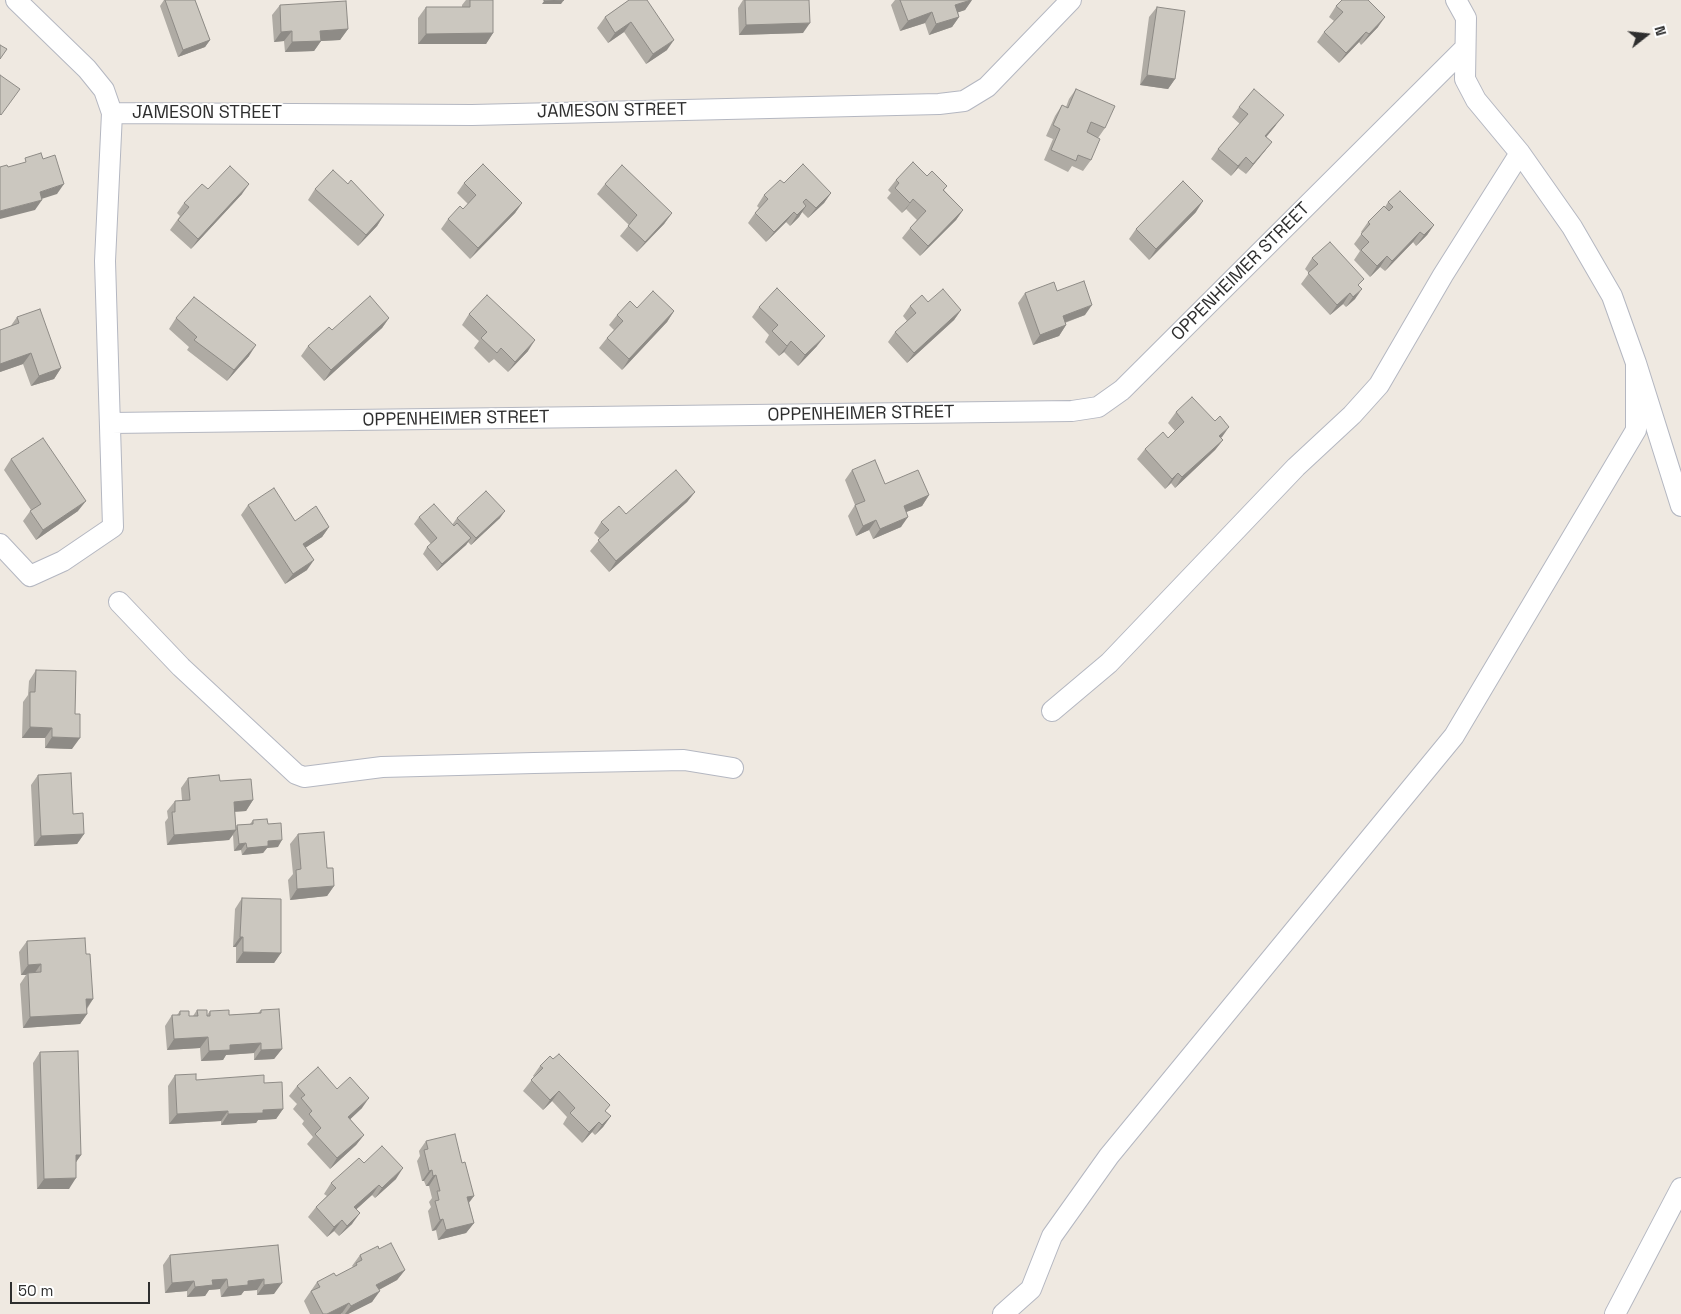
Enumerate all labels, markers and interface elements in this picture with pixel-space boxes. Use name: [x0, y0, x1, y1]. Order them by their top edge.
north arrow: [1621, 10, 1671, 60]
text: N: [1650, 24, 1670, 38]
street label: JAMESON STREET: [537, 99, 687, 123]
street label: JAMESON STREET: [132, 102, 282, 124]
street label: OPPENHEIMER STREET: [1167, 198, 1315, 346]
street label: OPPENHEIMER STREET: [767, 402, 955, 426]
street label: OPPENHEIMER STREET: [362, 407, 550, 431]
scale bar: [12, 1272, 152, 1304]
text: 50 m: [18, 1281, 53, 1300]

